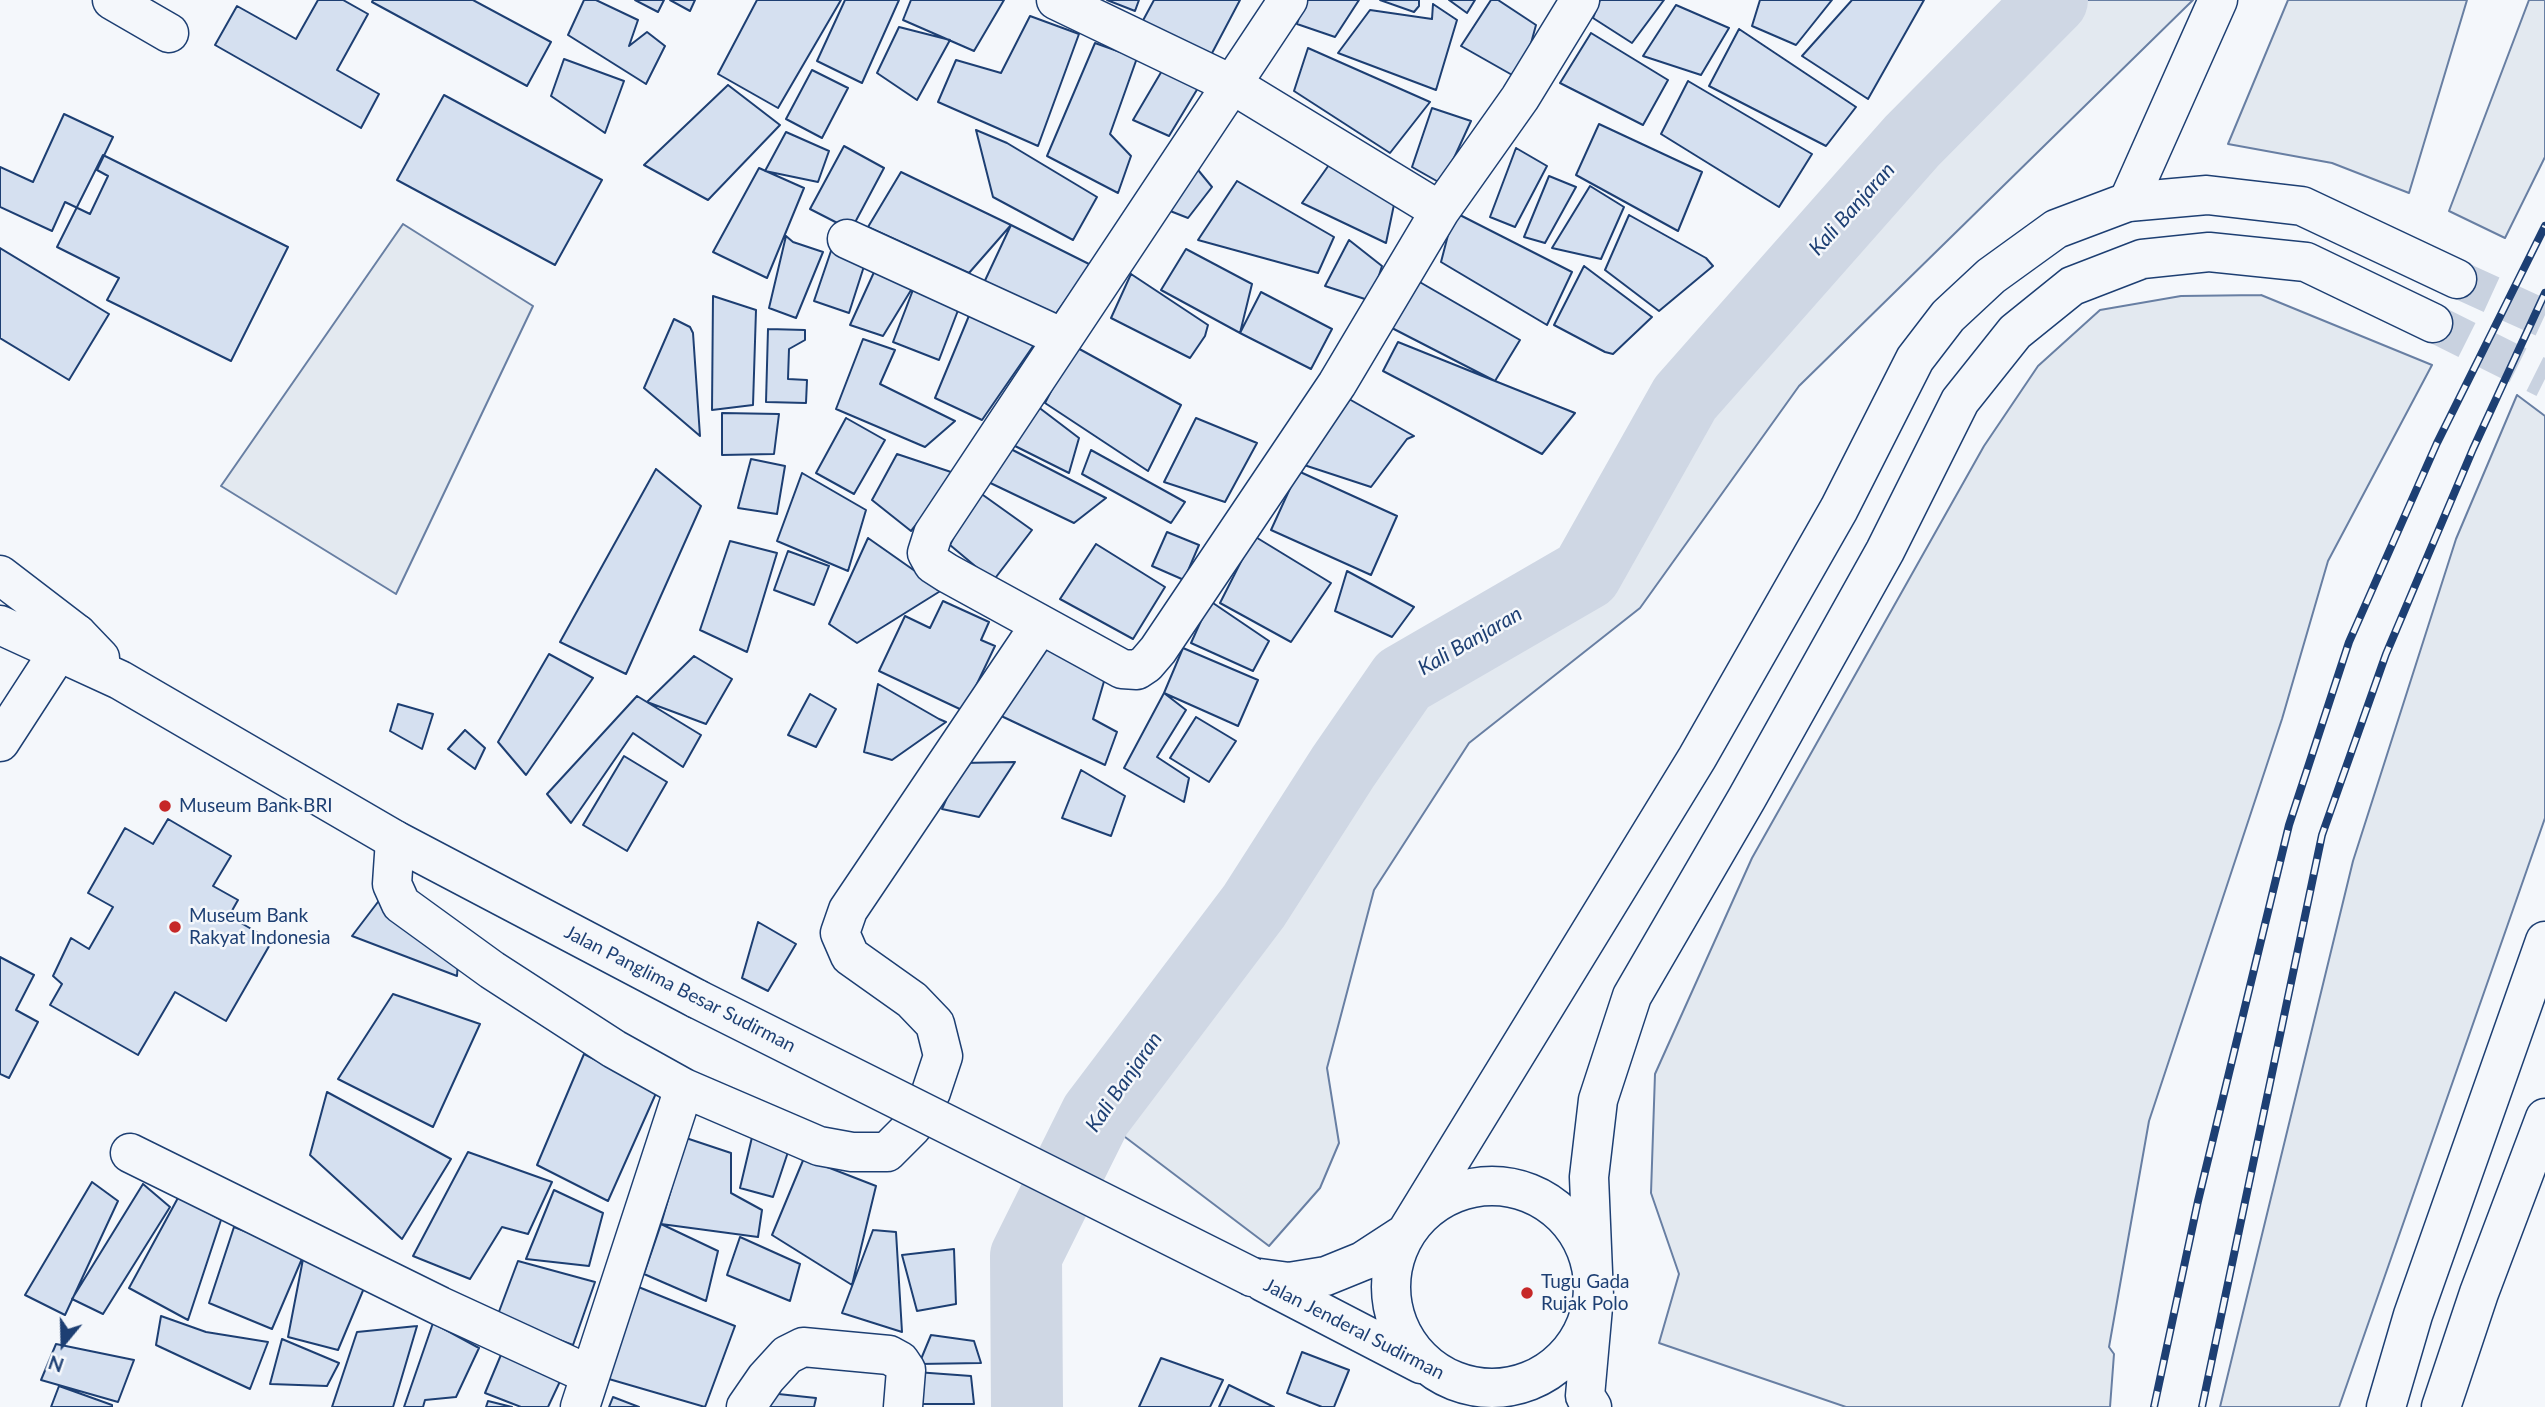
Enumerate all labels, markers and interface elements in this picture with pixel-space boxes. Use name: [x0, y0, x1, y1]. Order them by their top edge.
water label: Kali Banjaran: [1804, 157, 1900, 261]
water label: Kali Banjaran: [1413, 601, 1527, 681]
place label: Museum Bank BRI: [179, 795, 333, 817]
marker: Museum Bank BRI: [157, 798, 173, 814]
place label: Museum Bank Rakyat Indonesia: [189, 905, 331, 949]
marker: Museum Bank Rakyat Indonesia: [167, 919, 183, 935]
street label: Jalan Panglima Besar Sudirman: [561, 921, 799, 1057]
water label: Kali Banjaran: [1080, 1027, 1168, 1137]
place label: Tugu Gada Rujak Polo: [1541, 1271, 1630, 1315]
street label: Jalan Jenderal Sudirman: [1260, 1274, 1448, 1384]
marker: Tugu Gada Rujak Polo: [1519, 1285, 1535, 1301]
north arrow: [28, 1309, 98, 1379]
text: N: [45, 1351, 67, 1378]

